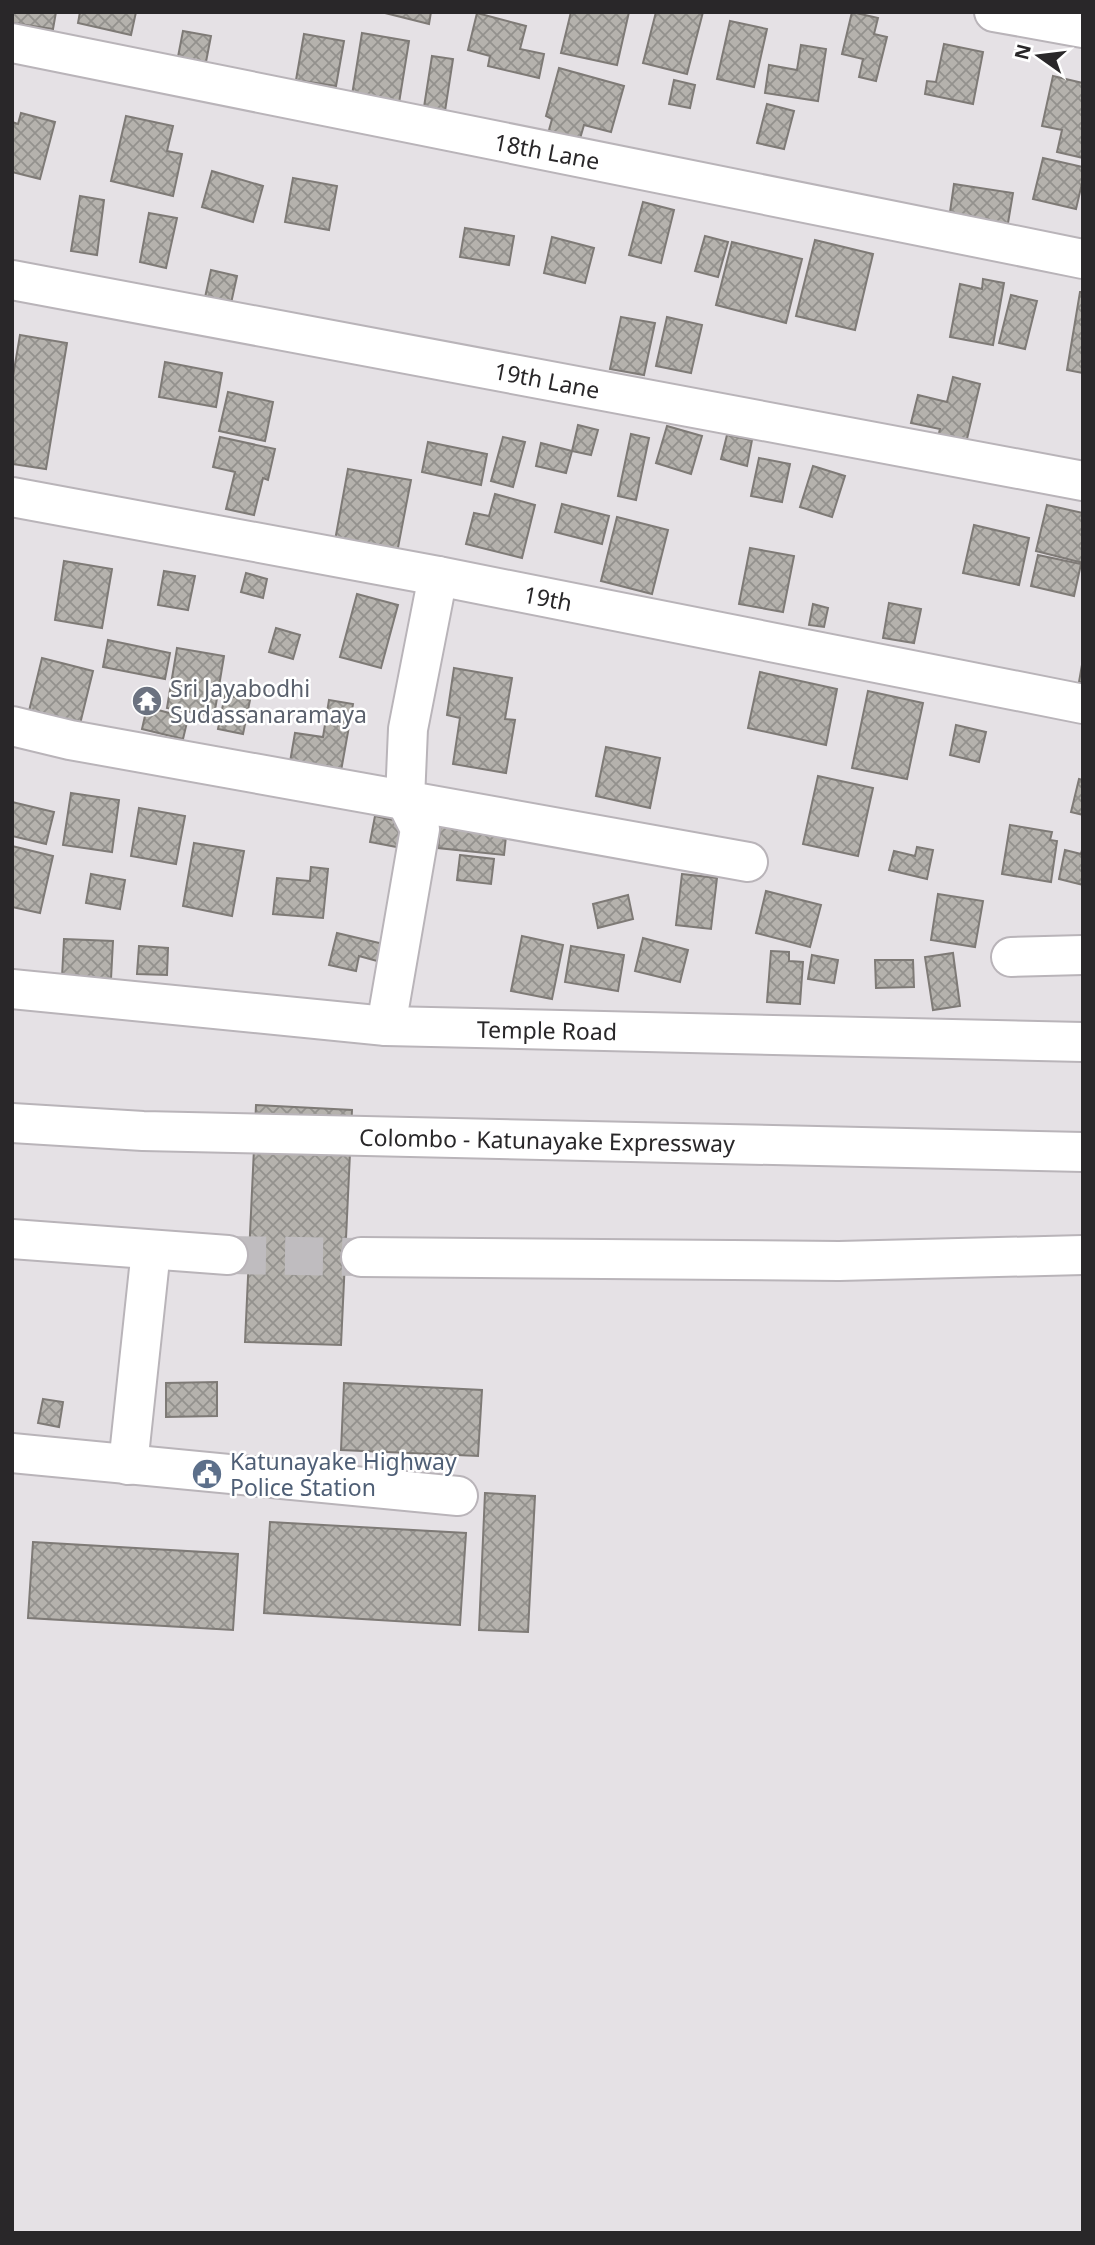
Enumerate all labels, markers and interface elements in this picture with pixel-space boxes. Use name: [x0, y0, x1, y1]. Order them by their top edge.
north arrow: [1004, 21, 1074, 91]
text: N: [1008, 41, 1037, 63]
street label: 18th Lane: [491, 125, 603, 177]
street label: 19th Lane: [491, 354, 603, 406]
street label: 19th: [521, 578, 575, 618]
place label: Sri Jayabodhi Sudassanaramaya: [170, 672, 367, 730]
temple icon: Sri Jayabodhi Sudassanaramaya: [130, 684, 164, 718]
street label: Temple Road: [477, 1013, 617, 1047]
street label: Colombo - Katunayake Expressway: [359, 1121, 735, 1159]
place label: Katunayake Highway Police Station: [230, 1445, 457, 1503]
public building icon: Katunayake Highway Police Station: [190, 1457, 224, 1491]

